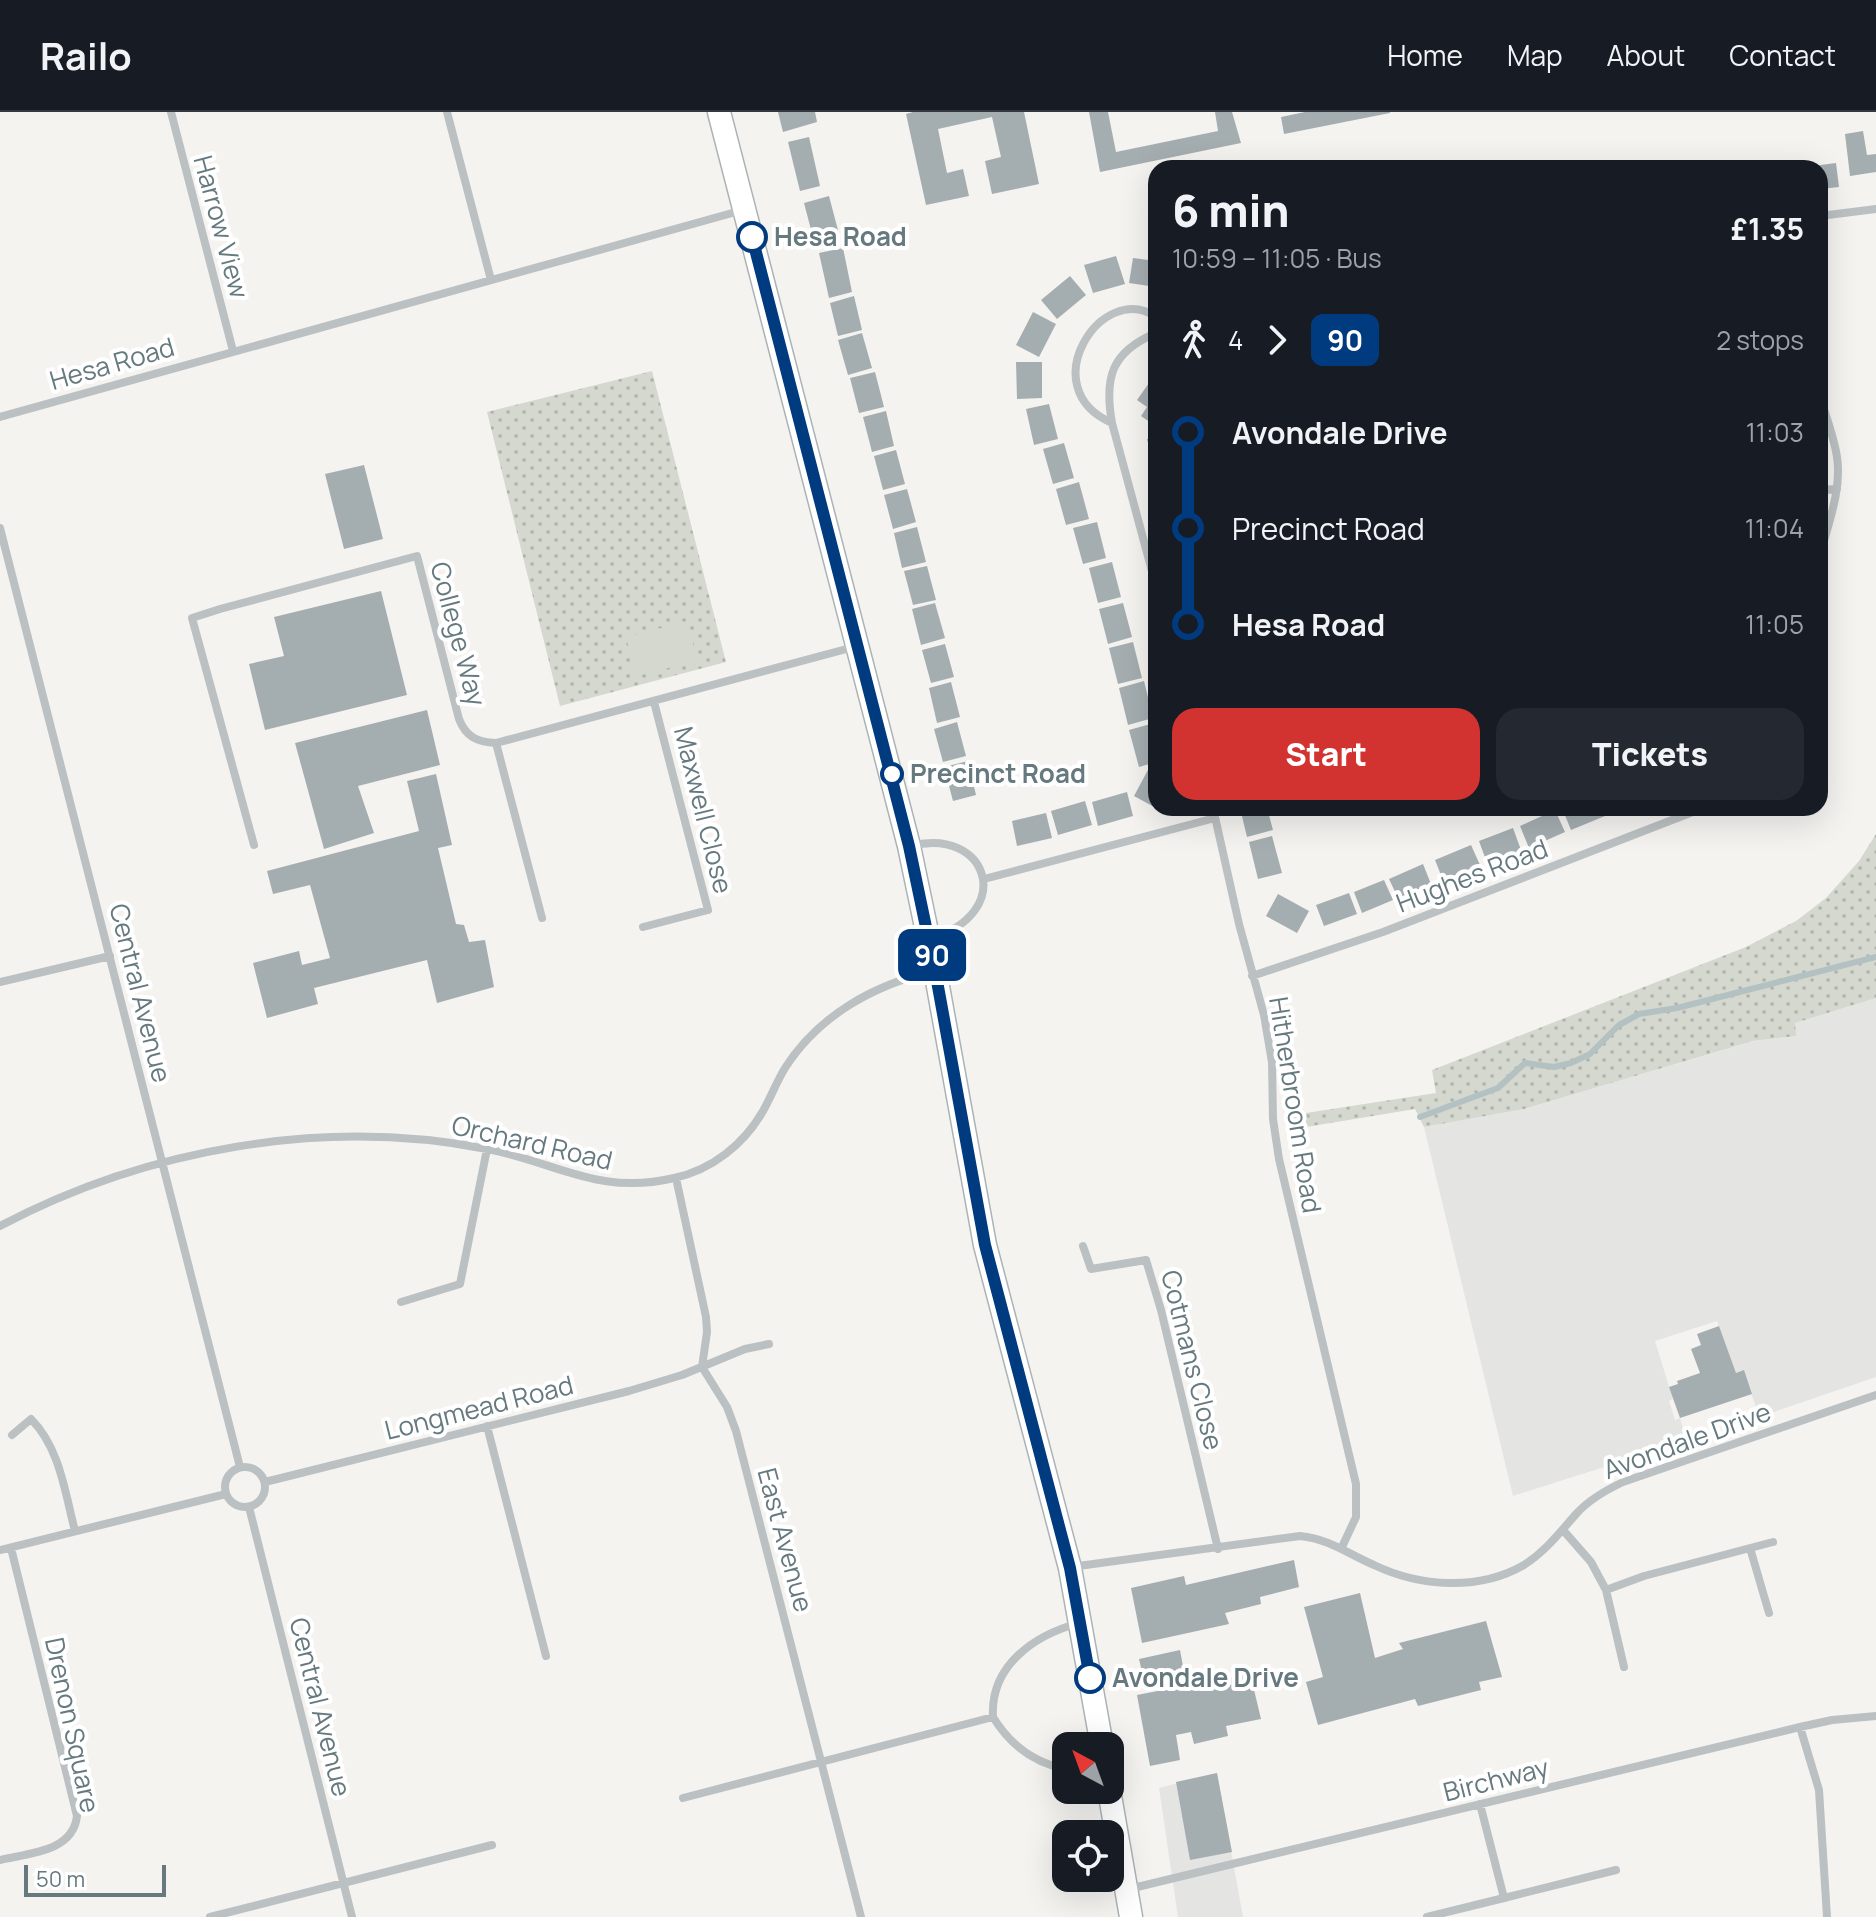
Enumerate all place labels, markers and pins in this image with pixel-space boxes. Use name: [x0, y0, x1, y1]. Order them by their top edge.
place label: Hesa Road: [774, 218, 907, 254]
marker: Hesa Road: [737, 222, 767, 252]
place label: Precinct Road: [910, 755, 1086, 791]
marker: Precinct Road: [881, 763, 903, 785]
place label: Avondale Drive: [1112, 1659, 1299, 1695]
marker: Avondale Drive: [1075, 1663, 1105, 1693]

